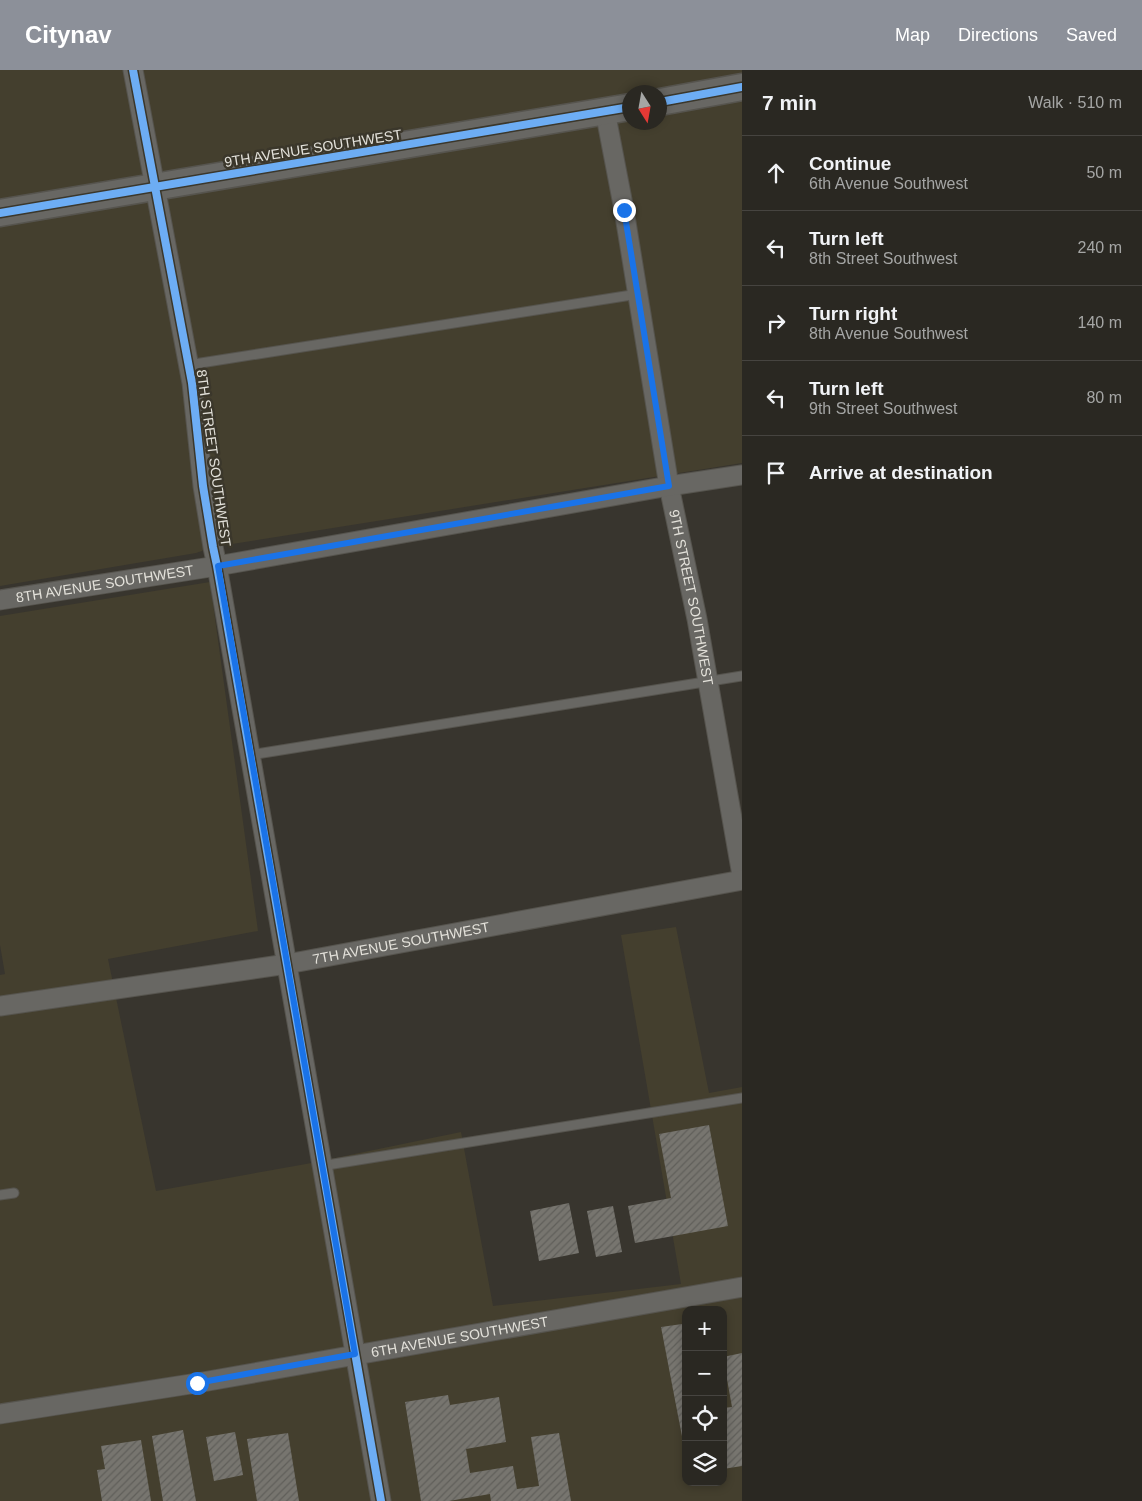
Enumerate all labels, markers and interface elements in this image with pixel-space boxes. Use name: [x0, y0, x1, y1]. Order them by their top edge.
text: Citynav: [25, 21, 112, 48]
text: Map: [895, 25, 930, 45]
text: Directions: [958, 25, 1038, 45]
text: Saved: [1066, 25, 1117, 45]
north arrow: [622, 85, 667, 130]
text: 7 min: [762, 91, 817, 114]
text: Walk · 510 m: [1028, 94, 1122, 111]
street label: 9TH AVENUE SOUTHWEST: [223, 126, 403, 170]
text: Continue: [809, 153, 891, 174]
icon: ahead: [762, 159, 790, 187]
text: 50 m: [1086, 164, 1122, 181]
text: 6th Avenue Southwest: [809, 175, 968, 192]
route end: [613, 199, 636, 222]
text: Turn left: [809, 228, 884, 249]
icon: left: [762, 234, 790, 262]
text: 240 m: [1078, 239, 1122, 256]
text: 8th Street Southwest: [809, 250, 958, 267]
text: Turn right: [809, 303, 897, 324]
icon: right: [762, 309, 790, 337]
text: 140 m: [1078, 314, 1122, 331]
text: 8th Avenue Southwest: [809, 325, 968, 342]
street label: 8TH STREET SOUTHWEST: [194, 368, 234, 548]
text: Turn left: [809, 378, 884, 399]
icon: left: [762, 384, 790, 412]
text: 80 m: [1086, 389, 1122, 406]
text: 9th Street Southwest: [809, 400, 958, 417]
icon: arrive: [762, 459, 790, 487]
text: Arrive at destination: [809, 462, 993, 483]
street label: 9TH STREET SOUTHWEST: [666, 508, 717, 687]
street label: 8TH AVENUE SOUTHWEST: [15, 562, 195, 605]
street label: 7TH AVENUE SOUTHWEST: [311, 919, 491, 967]
map controls: [682, 1306, 727, 1486]
button: +: [682, 1306, 727, 1351]
street label: 6TH AVENUE SOUTHWEST: [370, 1313, 550, 1360]
button: −: [682, 1351, 727, 1396]
route start: [186, 1372, 209, 1395]
button: locate: [682, 1396, 727, 1441]
button: layers: [682, 1441, 727, 1486]

